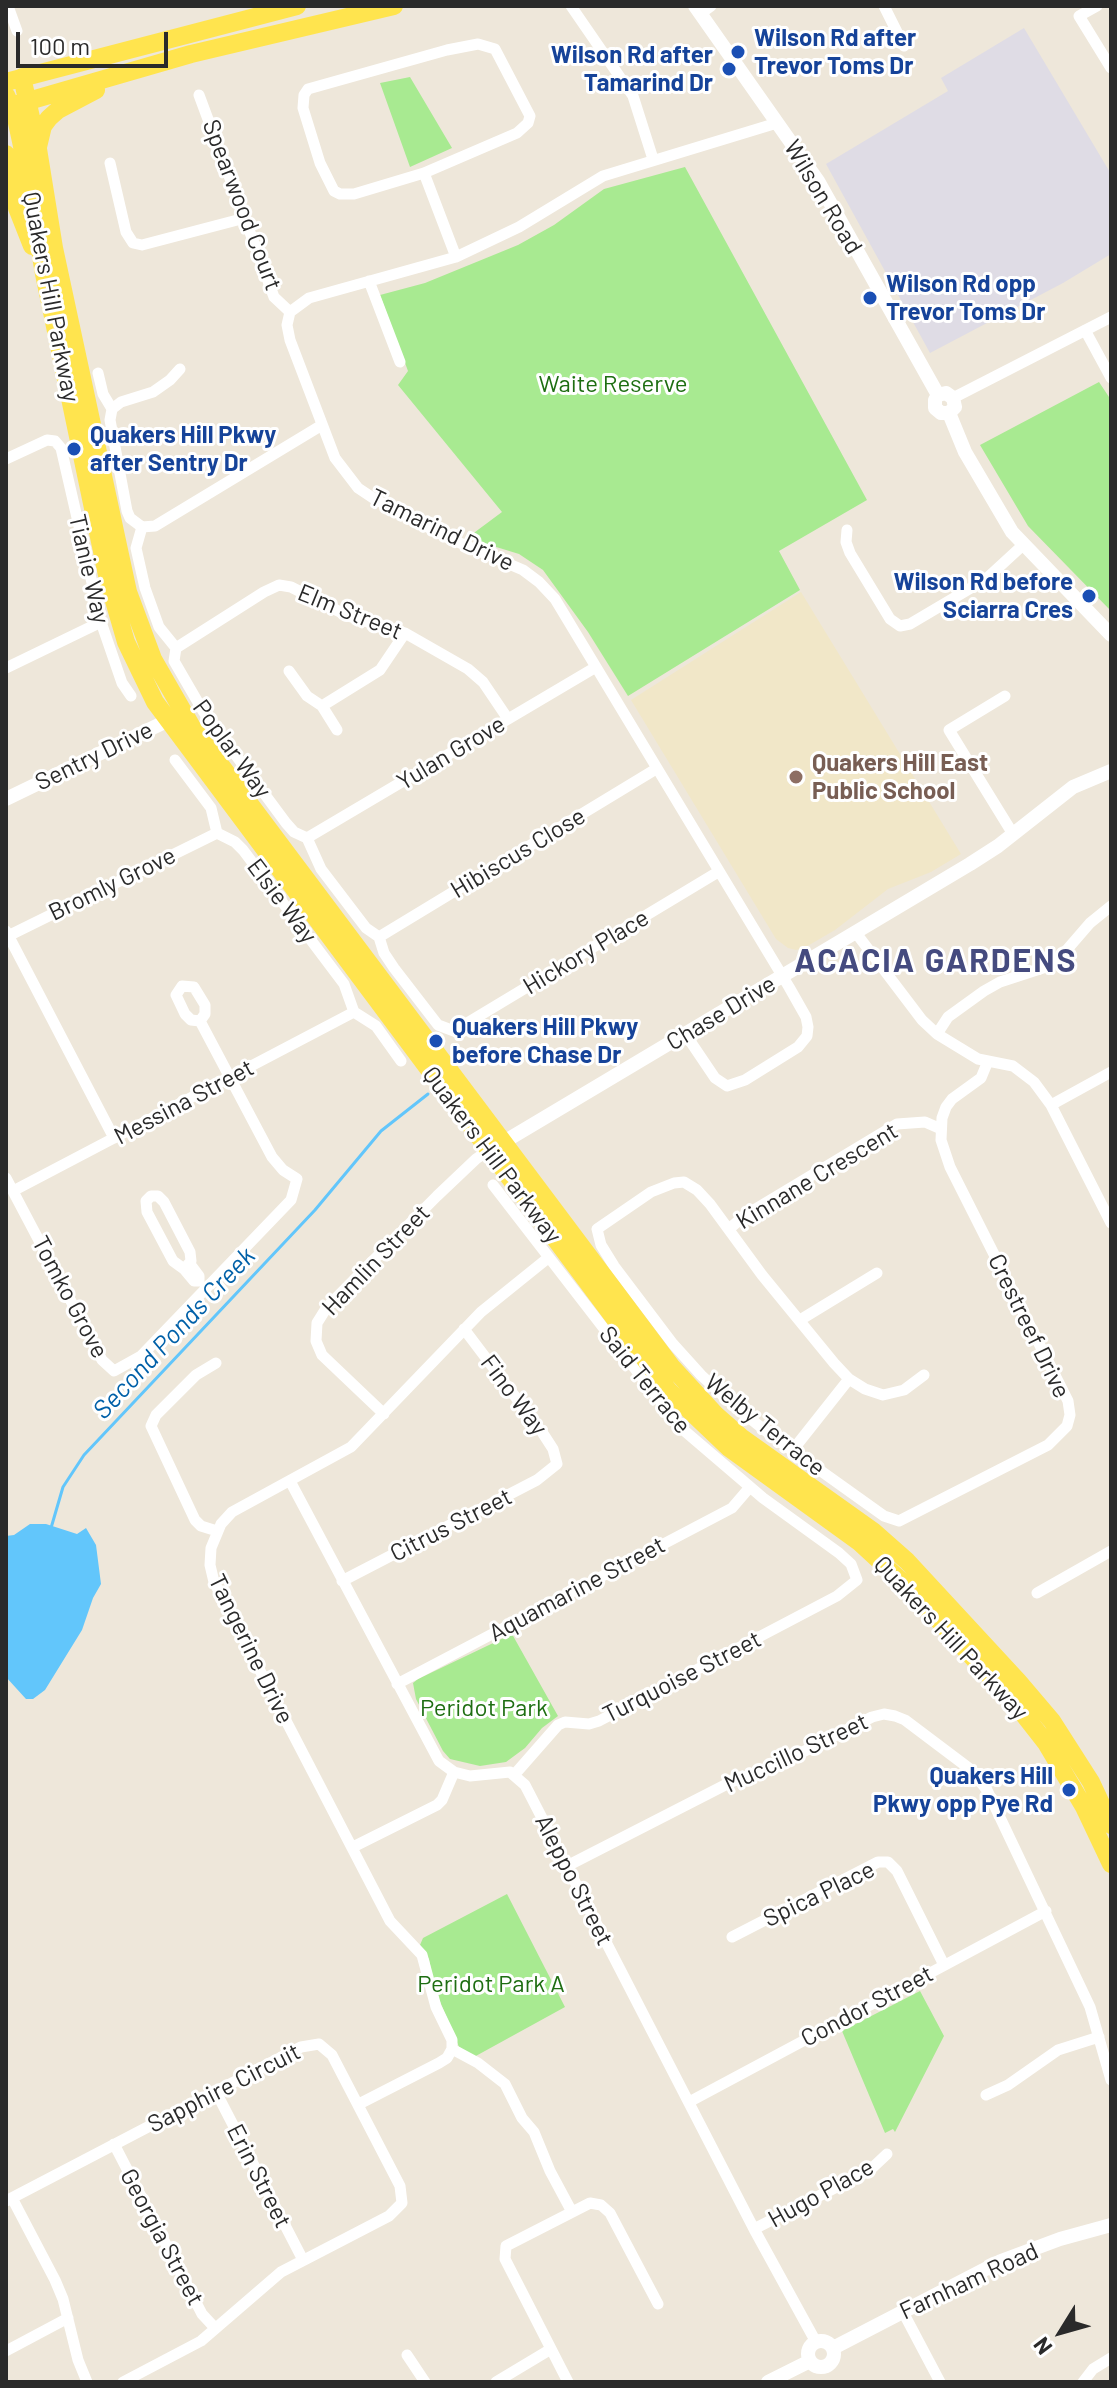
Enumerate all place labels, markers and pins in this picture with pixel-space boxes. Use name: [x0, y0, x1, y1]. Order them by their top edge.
place label: Wilson Rd after Trevor Toms Dr: [754, 24, 916, 80]
place label: Wilson Rd after Tamarind Dr: [551, 41, 713, 97]
marker: Wilson Rd after Trevor Toms Dr: [729, 43, 747, 61]
marker: Wilson Rd after Tamarind Dr: [720, 60, 738, 78]
place label: Wilson Rd opp Trevor Toms Dr: [886, 270, 1045, 326]
marker: Wilson Rd opp Trevor Toms Dr: [861, 289, 879, 307]
place label: Quakers Hill Pkwy after Sentry Dr: [90, 421, 276, 477]
marker: Quakers Hill Pkwy after Sentry Dr: [65, 440, 83, 458]
place label: Wilson Rd before Sciarra Cres: [893, 568, 1073, 624]
marker: Wilson Rd before Sciarra Cres: [1080, 587, 1098, 605]
place label: Quakers Hill East Public School: [812, 749, 988, 805]
marker: Quakers Hill East Public School: [787, 768, 805, 786]
place label: Quakers Hill Pkwy before Chase Dr: [452, 1013, 638, 1069]
marker: Quakers Hill Pkwy before Chase Dr: [427, 1032, 445, 1050]
place label: Quakers Hill Pkwy opp Pye Rd: [873, 1762, 1053, 1818]
marker: Quakers Hill Pkwy opp Pye Rd: [1060, 1781, 1078, 1799]

